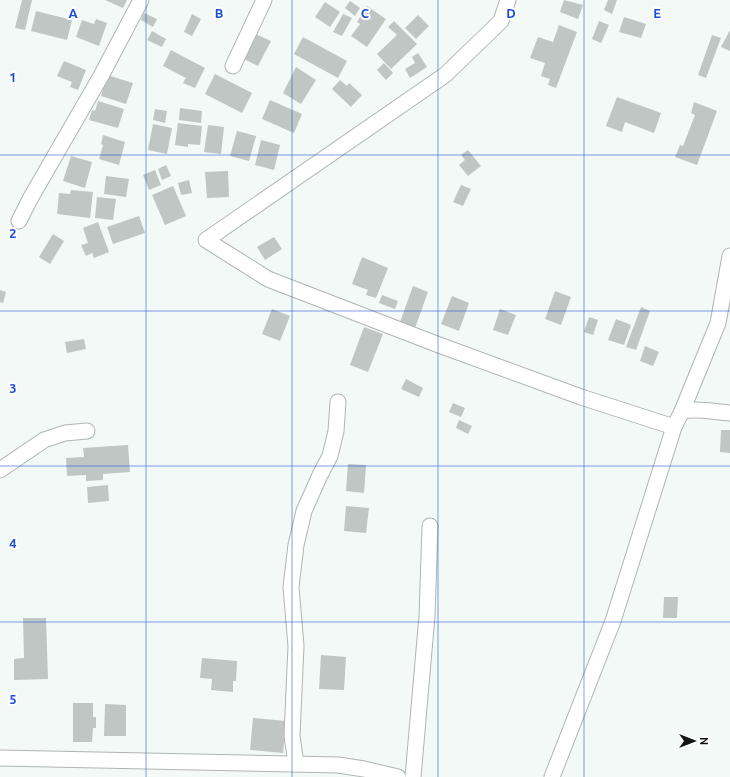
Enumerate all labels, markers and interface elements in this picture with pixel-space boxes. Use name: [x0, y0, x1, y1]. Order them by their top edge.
text: A: [68, 6, 78, 20]
text: B: [215, 6, 224, 20]
text: C: [361, 6, 370, 20]
text: D: [506, 6, 516, 20]
text: E: [653, 6, 661, 20]
text: 1: [9, 70, 17, 84]
text: 2: [9, 226, 17, 240]
text: 3: [9, 381, 17, 395]
text: 4: [9, 536, 17, 550]
text: 5: [9, 692, 17, 706]
north arrow: [674, 721, 714, 761]
text: N: [698, 737, 710, 745]

